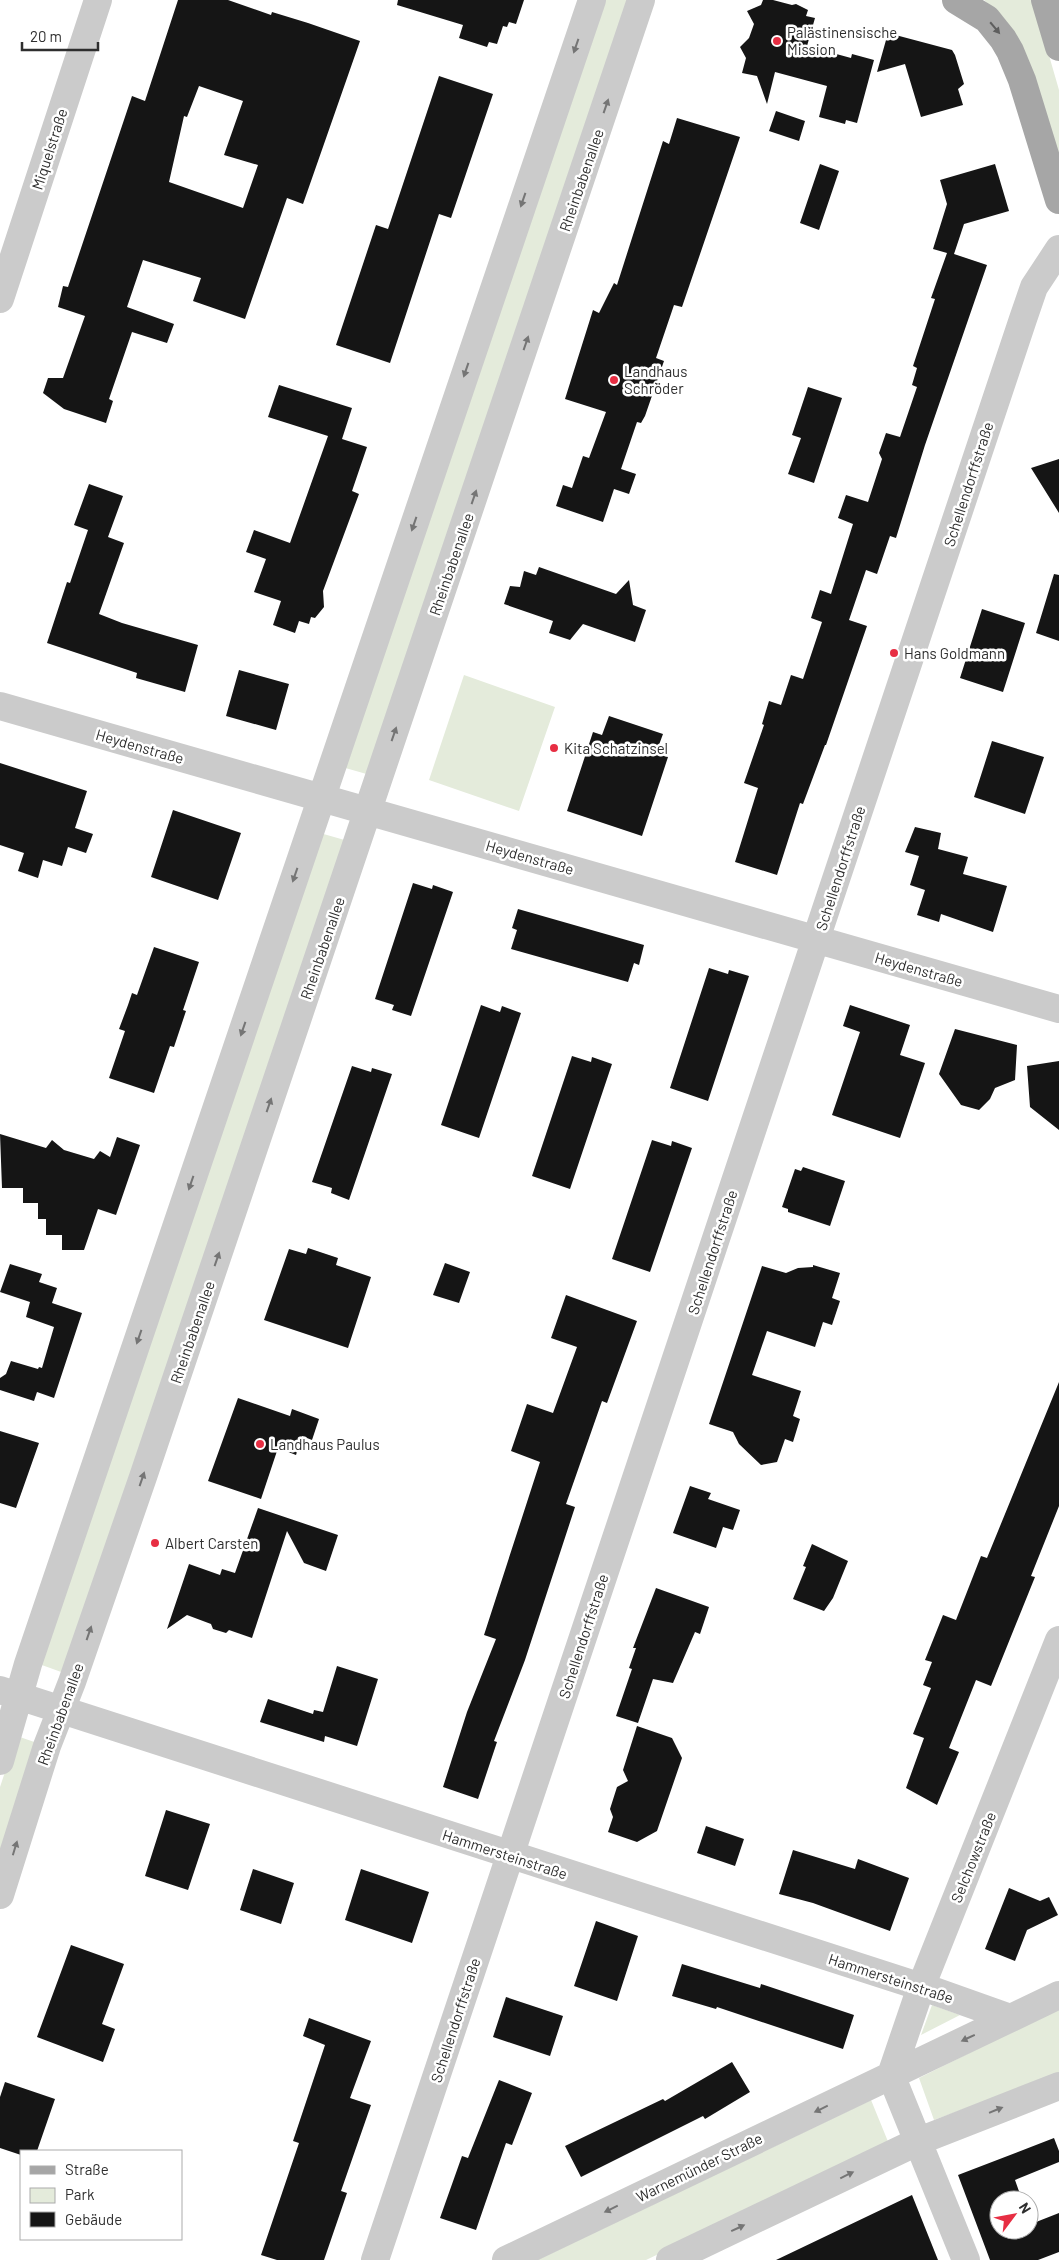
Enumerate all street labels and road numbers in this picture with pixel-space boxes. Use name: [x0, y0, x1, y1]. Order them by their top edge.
street label: Miquelstraße: [27, 106, 71, 192]
street label: Rheinbabenallee: [555, 126, 607, 234]
street label: Schellendorffstraße: [939, 419, 997, 549]
street label: Rheinbabenallee: [425, 510, 477, 618]
street label: Heydenstraße: [94, 725, 186, 767]
street label: Schellendorffstraße: [811, 803, 869, 933]
street label: Heydenstraße: [484, 836, 576, 878]
street label: Rheinbabenallee: [296, 894, 348, 1002]
street label: Heydenstraße: [873, 948, 965, 990]
street label: Schellendorffstraße: [683, 1187, 741, 1317]
street label: Rheinbabenallee: [166, 1278, 218, 1386]
street label: Schellendorffstraße: [554, 1571, 612, 1701]
street label: Rheinbabenallee: [33, 1660, 87, 1768]
street label: Selchowstraße: [947, 1809, 999, 1905]
street label: Hammersteinstraße: [440, 1825, 570, 1883]
street label: Hammersteinstraße: [826, 1949, 956, 2007]
street label: Schellendorffstraße: [426, 1955, 484, 2085]
street label: Warnemünder Straße: [633, 2129, 765, 2205]

